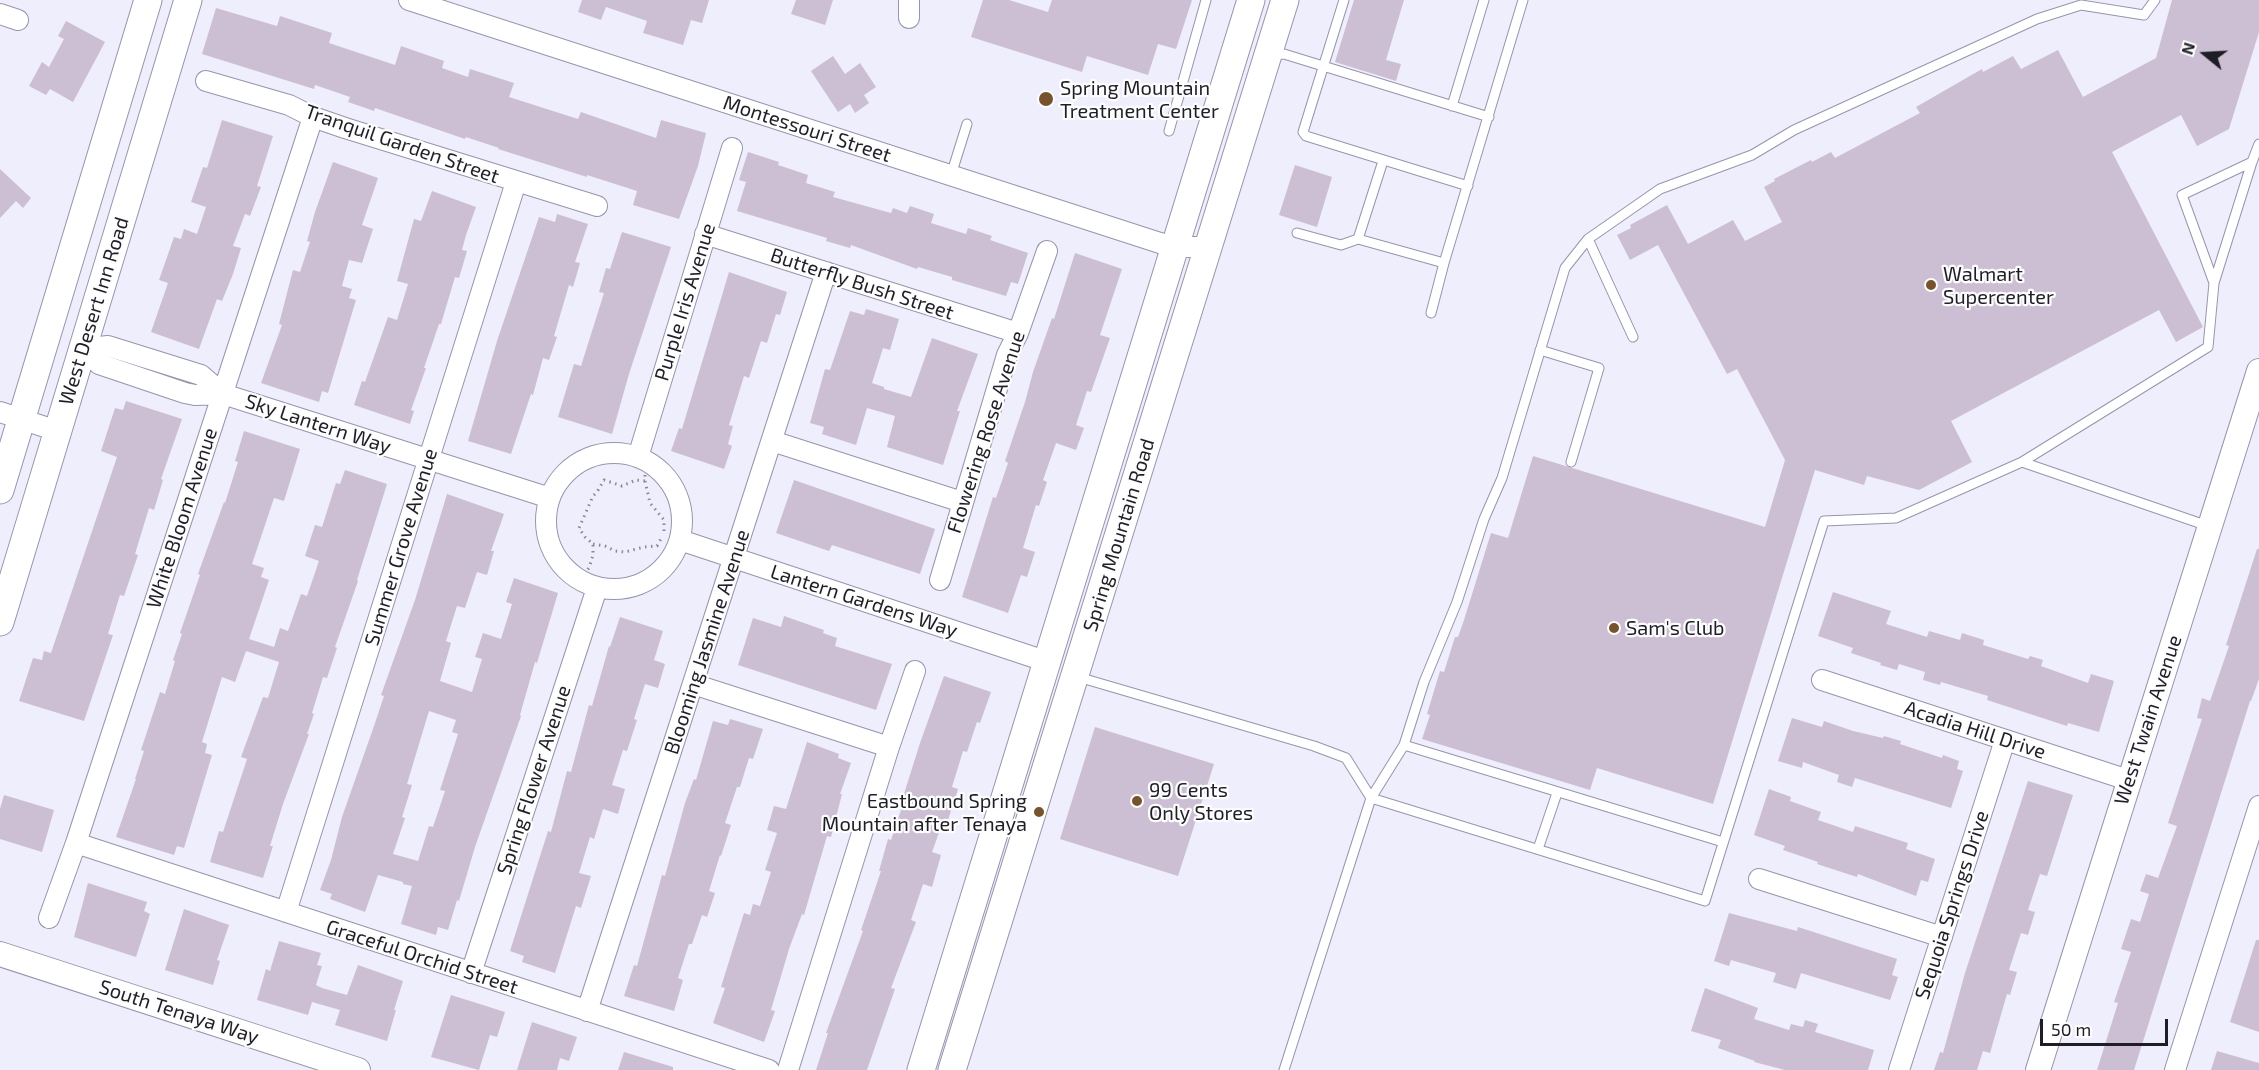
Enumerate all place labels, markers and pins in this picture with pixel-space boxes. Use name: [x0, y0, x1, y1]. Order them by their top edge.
place label: Spring Mountain Treatment Center: [1060, 76, 1219, 123]
marker: Spring Mountain Treatment Center: [1037, 90, 1055, 108]
place label: Walmart Supercenter: [1943, 262, 2054, 309]
marker: Walmart Supercenter: [1924, 278, 1938, 292]
place label: Sam's Club: [1626, 616, 1724, 640]
marker: Sam's Club: [1607, 621, 1621, 635]
place label: 99 Cents Only Stores: [1149, 778, 1253, 825]
place label: Eastbound Spring Mountain after Tenaya: [822, 789, 1027, 836]
marker: 99 Cents Only Stores: [1130, 794, 1144, 808]
marker: Eastbound Spring Mountain after Tenaya: [1032, 805, 1046, 819]

